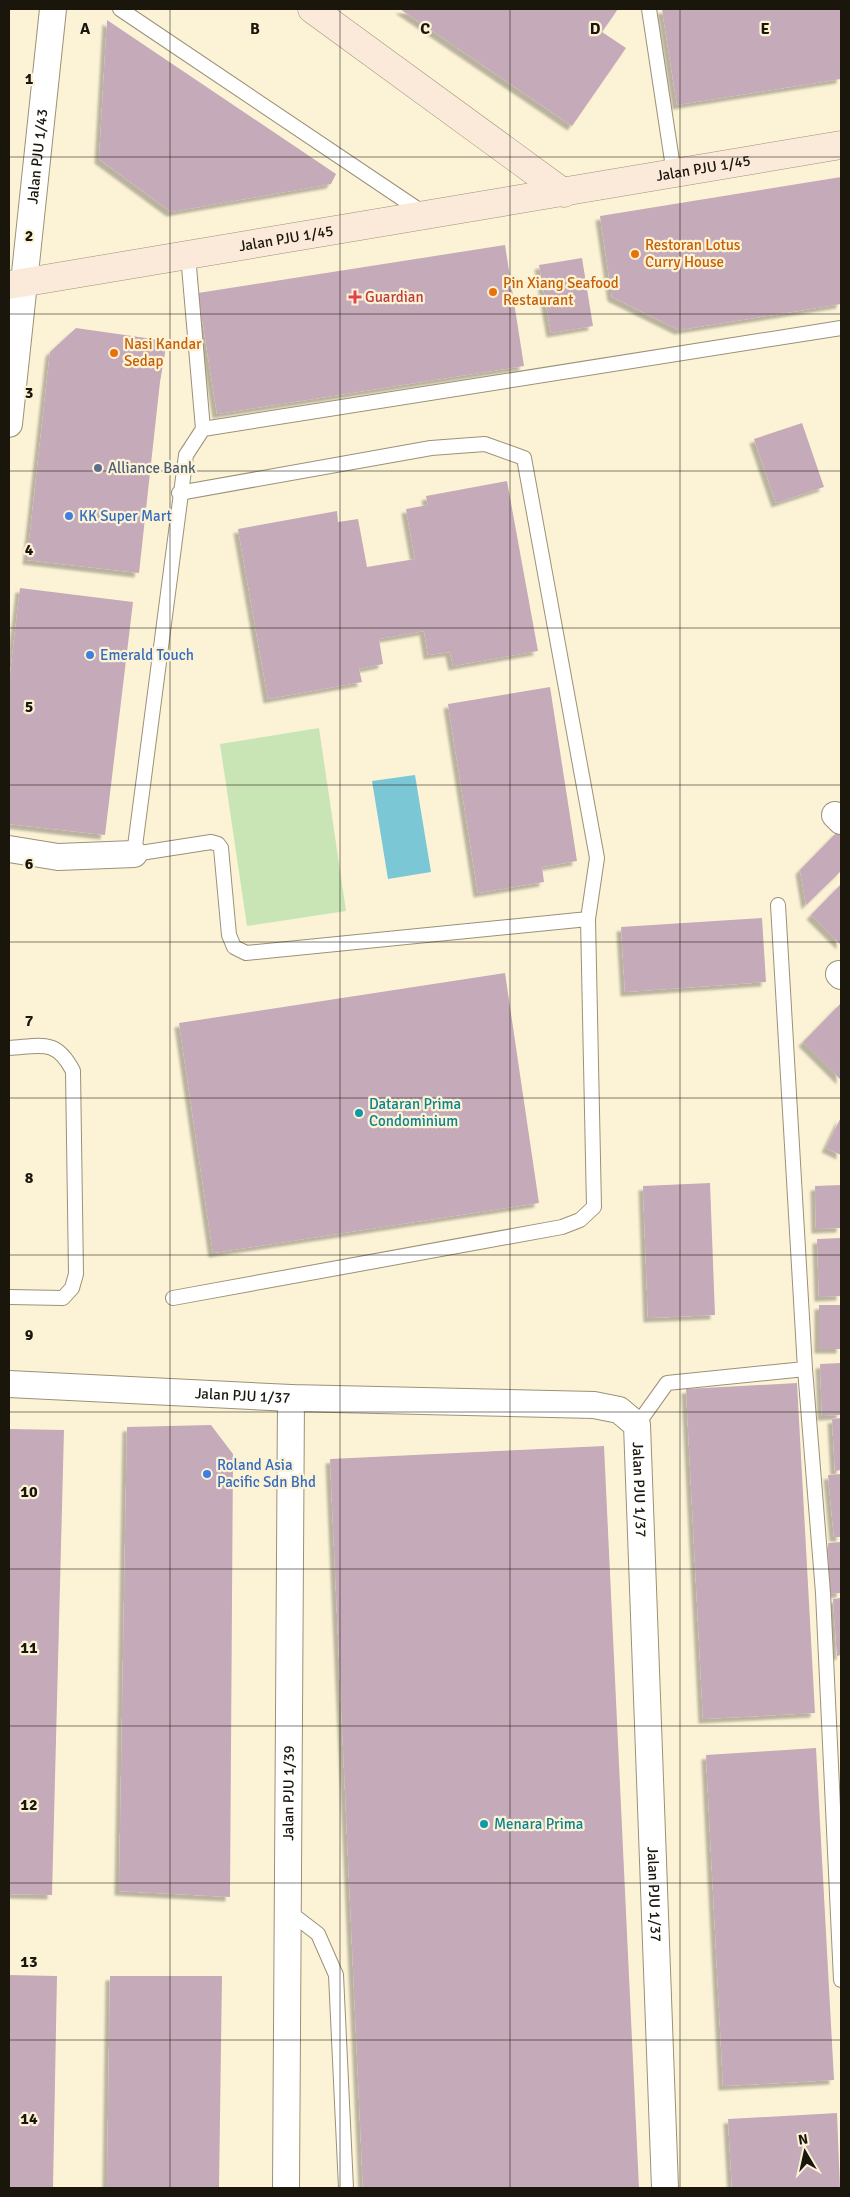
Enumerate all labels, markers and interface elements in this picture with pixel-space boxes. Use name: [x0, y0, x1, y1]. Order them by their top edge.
text: A: [80, 19, 91, 39]
text: B: [250, 19, 260, 39]
text: C: [420, 19, 430, 39]
text: D: [590, 19, 601, 39]
text: E: [760, 19, 770, 39]
text: 1: [25, 69, 34, 89]
street label: Jalan PJU 1/43: [23, 108, 51, 205]
street label: Jalan PJU 1/45: [655, 151, 752, 185]
street label: Jalan PJU 1/45: [238, 222, 335, 255]
text: 2: [25, 226, 33, 246]
place label: Restoran Lotus Curry House: [645, 236, 741, 271]
marker: Restoran Lotus Curry House: [629, 248, 641, 260]
place label: Pin Xiang Seafood Restaurant: [503, 274, 619, 309]
marker: Pin Xiang Seafood Restaurant: [487, 286, 499, 298]
place label: Guardian: [365, 288, 424, 306]
marker: Guardian: [349, 291, 361, 303]
place label: Nasi Kandar Sedap: [124, 335, 202, 370]
marker: Nasi Kandar Sedap: [108, 347, 120, 359]
text: 3: [25, 383, 33, 403]
place label: Alliance Bank: [108, 459, 196, 477]
marker: Alliance Bank: [92, 462, 104, 474]
place label: KK Super Mart: [79, 507, 172, 525]
marker: KK Super Mart: [63, 510, 75, 522]
text: 4: [25, 540, 34, 560]
place label: Emerald Touch: [100, 646, 194, 664]
marker: Emerald Touch: [84, 649, 96, 661]
text: 5: [25, 697, 33, 717]
text: 6: [25, 854, 34, 874]
text: 7: [25, 1011, 34, 1031]
place label: Dataran Prima Condominium: [369, 1095, 461, 1130]
marker: Dataran Prima Condominium: [353, 1107, 365, 1119]
text: 8: [25, 1168, 34, 1188]
text: 9: [25, 1325, 34, 1345]
street label: Jalan PJU 1/37: [195, 1384, 291, 1407]
street label: Jalan PJU 1/37: [629, 1442, 650, 1538]
place label: Roland Asia Pacific Sdn Bhd: [217, 1456, 316, 1491]
marker: Roland Asia Pacific Sdn Bhd: [201, 1468, 213, 1480]
text: 10: [20, 1482, 38, 1502]
text: 11: [20, 1638, 38, 1658]
street label: Jalan PJU 1/39: [279, 1745, 298, 1841]
text: 12: [20, 1795, 38, 1815]
place label: Menara Prima: [494, 1815, 583, 1833]
marker: Menara Prima: [478, 1818, 490, 1830]
street label: Jalan PJU 1/37: [643, 1846, 665, 1942]
text: 13: [20, 1952, 38, 1972]
text: 14: [20, 2109, 38, 2129]
north arrow: [780, 2127, 830, 2177]
text: N: [797, 2130, 809, 2149]

